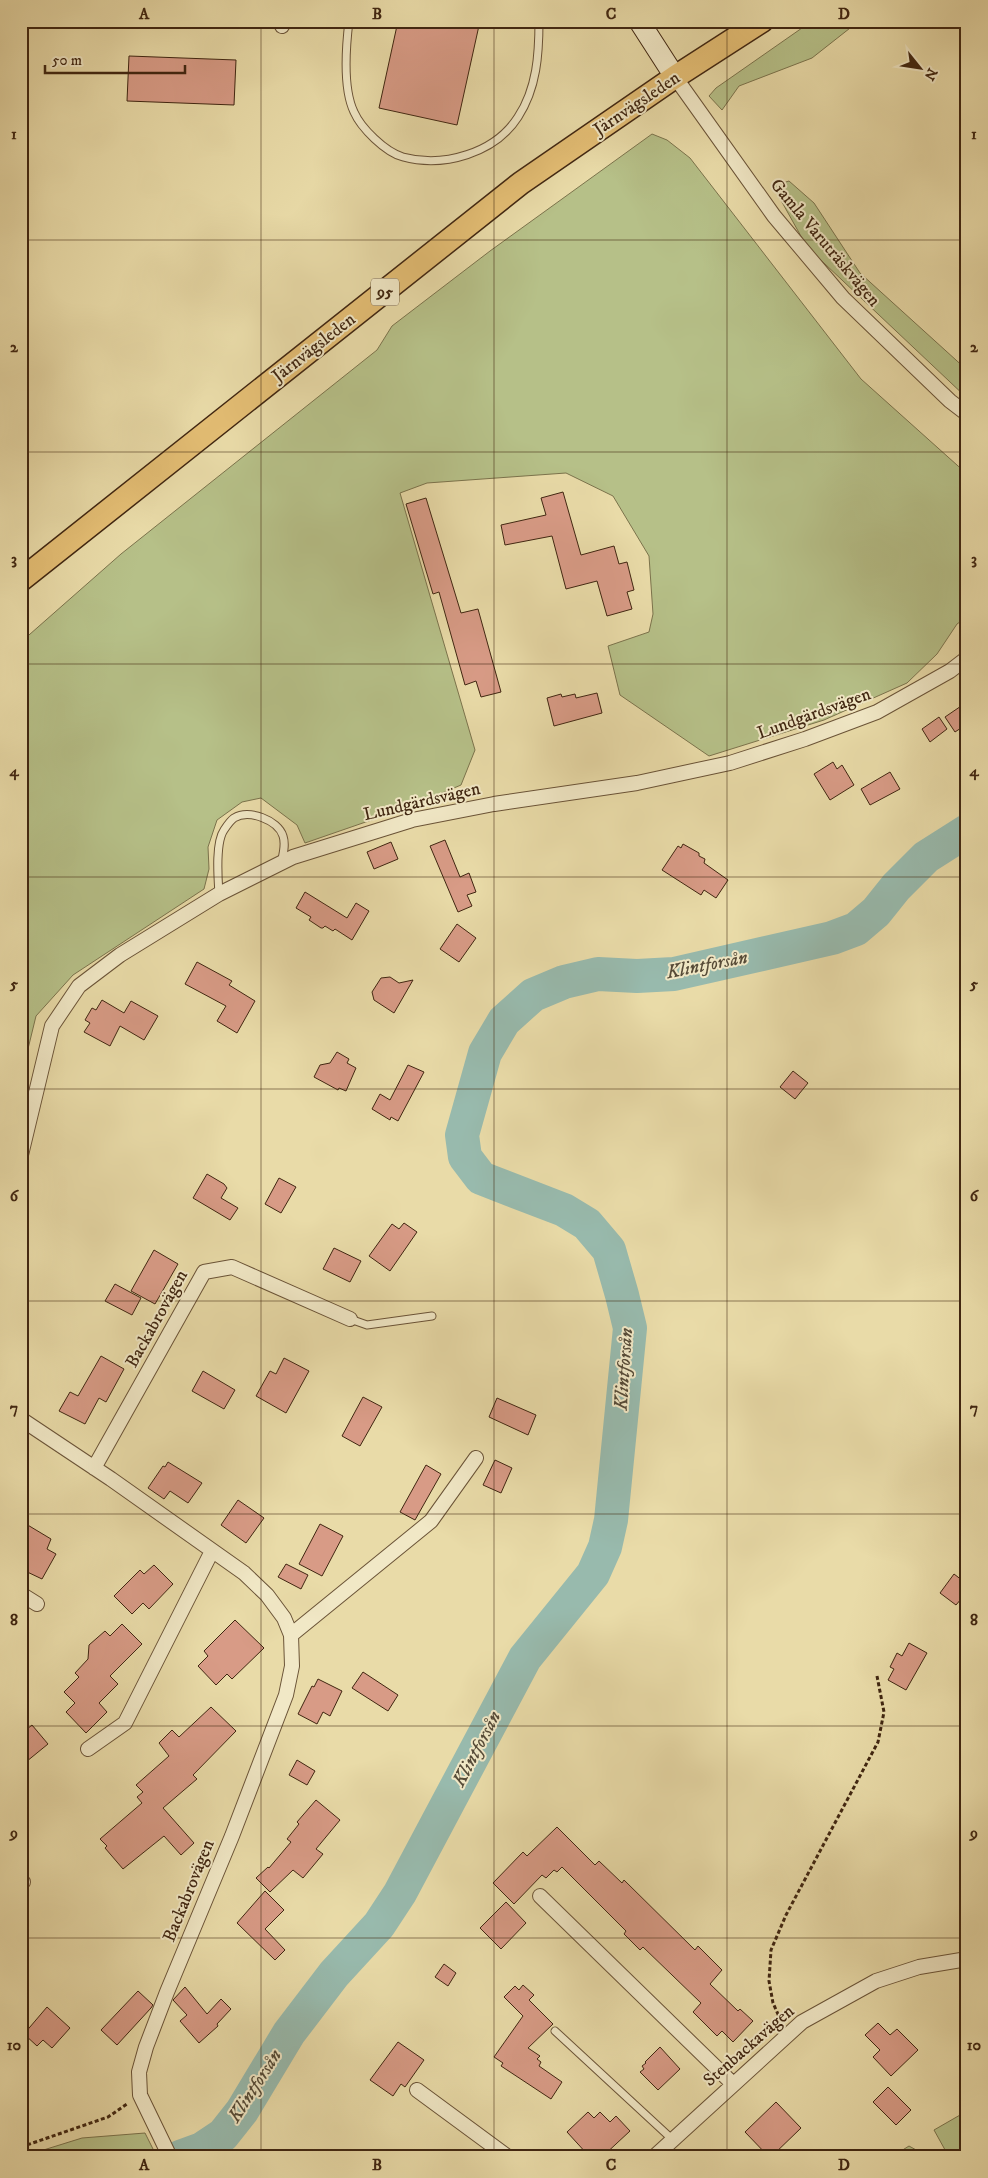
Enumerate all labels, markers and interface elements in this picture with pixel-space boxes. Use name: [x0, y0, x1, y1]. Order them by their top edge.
text: A: [138, 4, 150, 24]
text: B: [372, 4, 382, 24]
text: C: [606, 4, 616, 24]
text: D: [838, 4, 850, 24]
scale bar: [45, 42, 185, 74]
north arrow: [896, 42, 946, 92]
text: 50 m: [52, 51, 82, 70]
text: N: [919, 65, 941, 84]
street label: Järnvägsleden: [588, 67, 685, 142]
text: 1: [11, 124, 17, 144]
text: 1: [971, 124, 977, 144]
street label: Gamla Varuträskvägen: [765, 175, 885, 312]
road number: 95: [371, 278, 399, 306]
street label: Järnvägsleden: [266, 308, 361, 389]
text: 2: [10, 337, 19, 357]
text: 2: [970, 337, 979, 357]
text: 3: [11, 549, 17, 569]
text: 3: [971, 549, 977, 569]
street label: Lundgärdsvägen: [754, 683, 874, 745]
text: 4: [8, 761, 19, 781]
text: 4: [968, 761, 979, 781]
street label: Lundgärdsvägen: [361, 778, 483, 826]
water label: Klintforsån: [663, 946, 750, 984]
text: 5: [9, 974, 18, 994]
text: 5: [969, 974, 978, 994]
text: 6: [10, 1186, 20, 1206]
text: 6: [970, 1186, 980, 1206]
street label: Backabrovägen: [121, 1266, 193, 1372]
water label: Klintforsån: [610, 1327, 638, 1412]
text: 7: [10, 1398, 18, 1418]
text: 7: [970, 1398, 978, 1418]
text: 8: [10, 1610, 18, 1630]
text: 8: [970, 1610, 978, 1630]
water label: Klintforsån: [447, 1707, 507, 1792]
text: 9: [9, 1823, 18, 1843]
text: 9: [969, 1823, 978, 1843]
street label: Backabrovägen: [159, 1836, 220, 1945]
street label: Stenbackavägen: [699, 2000, 800, 2092]
text: 10: [7, 2035, 22, 2055]
text: 10: [967, 2035, 982, 2055]
water label: Klintforsån: [222, 2045, 287, 2128]
text: A: [138, 2155, 150, 2175]
text: B: [372, 2155, 382, 2175]
text: C: [606, 2155, 616, 2175]
text: D: [838, 2155, 850, 2175]

